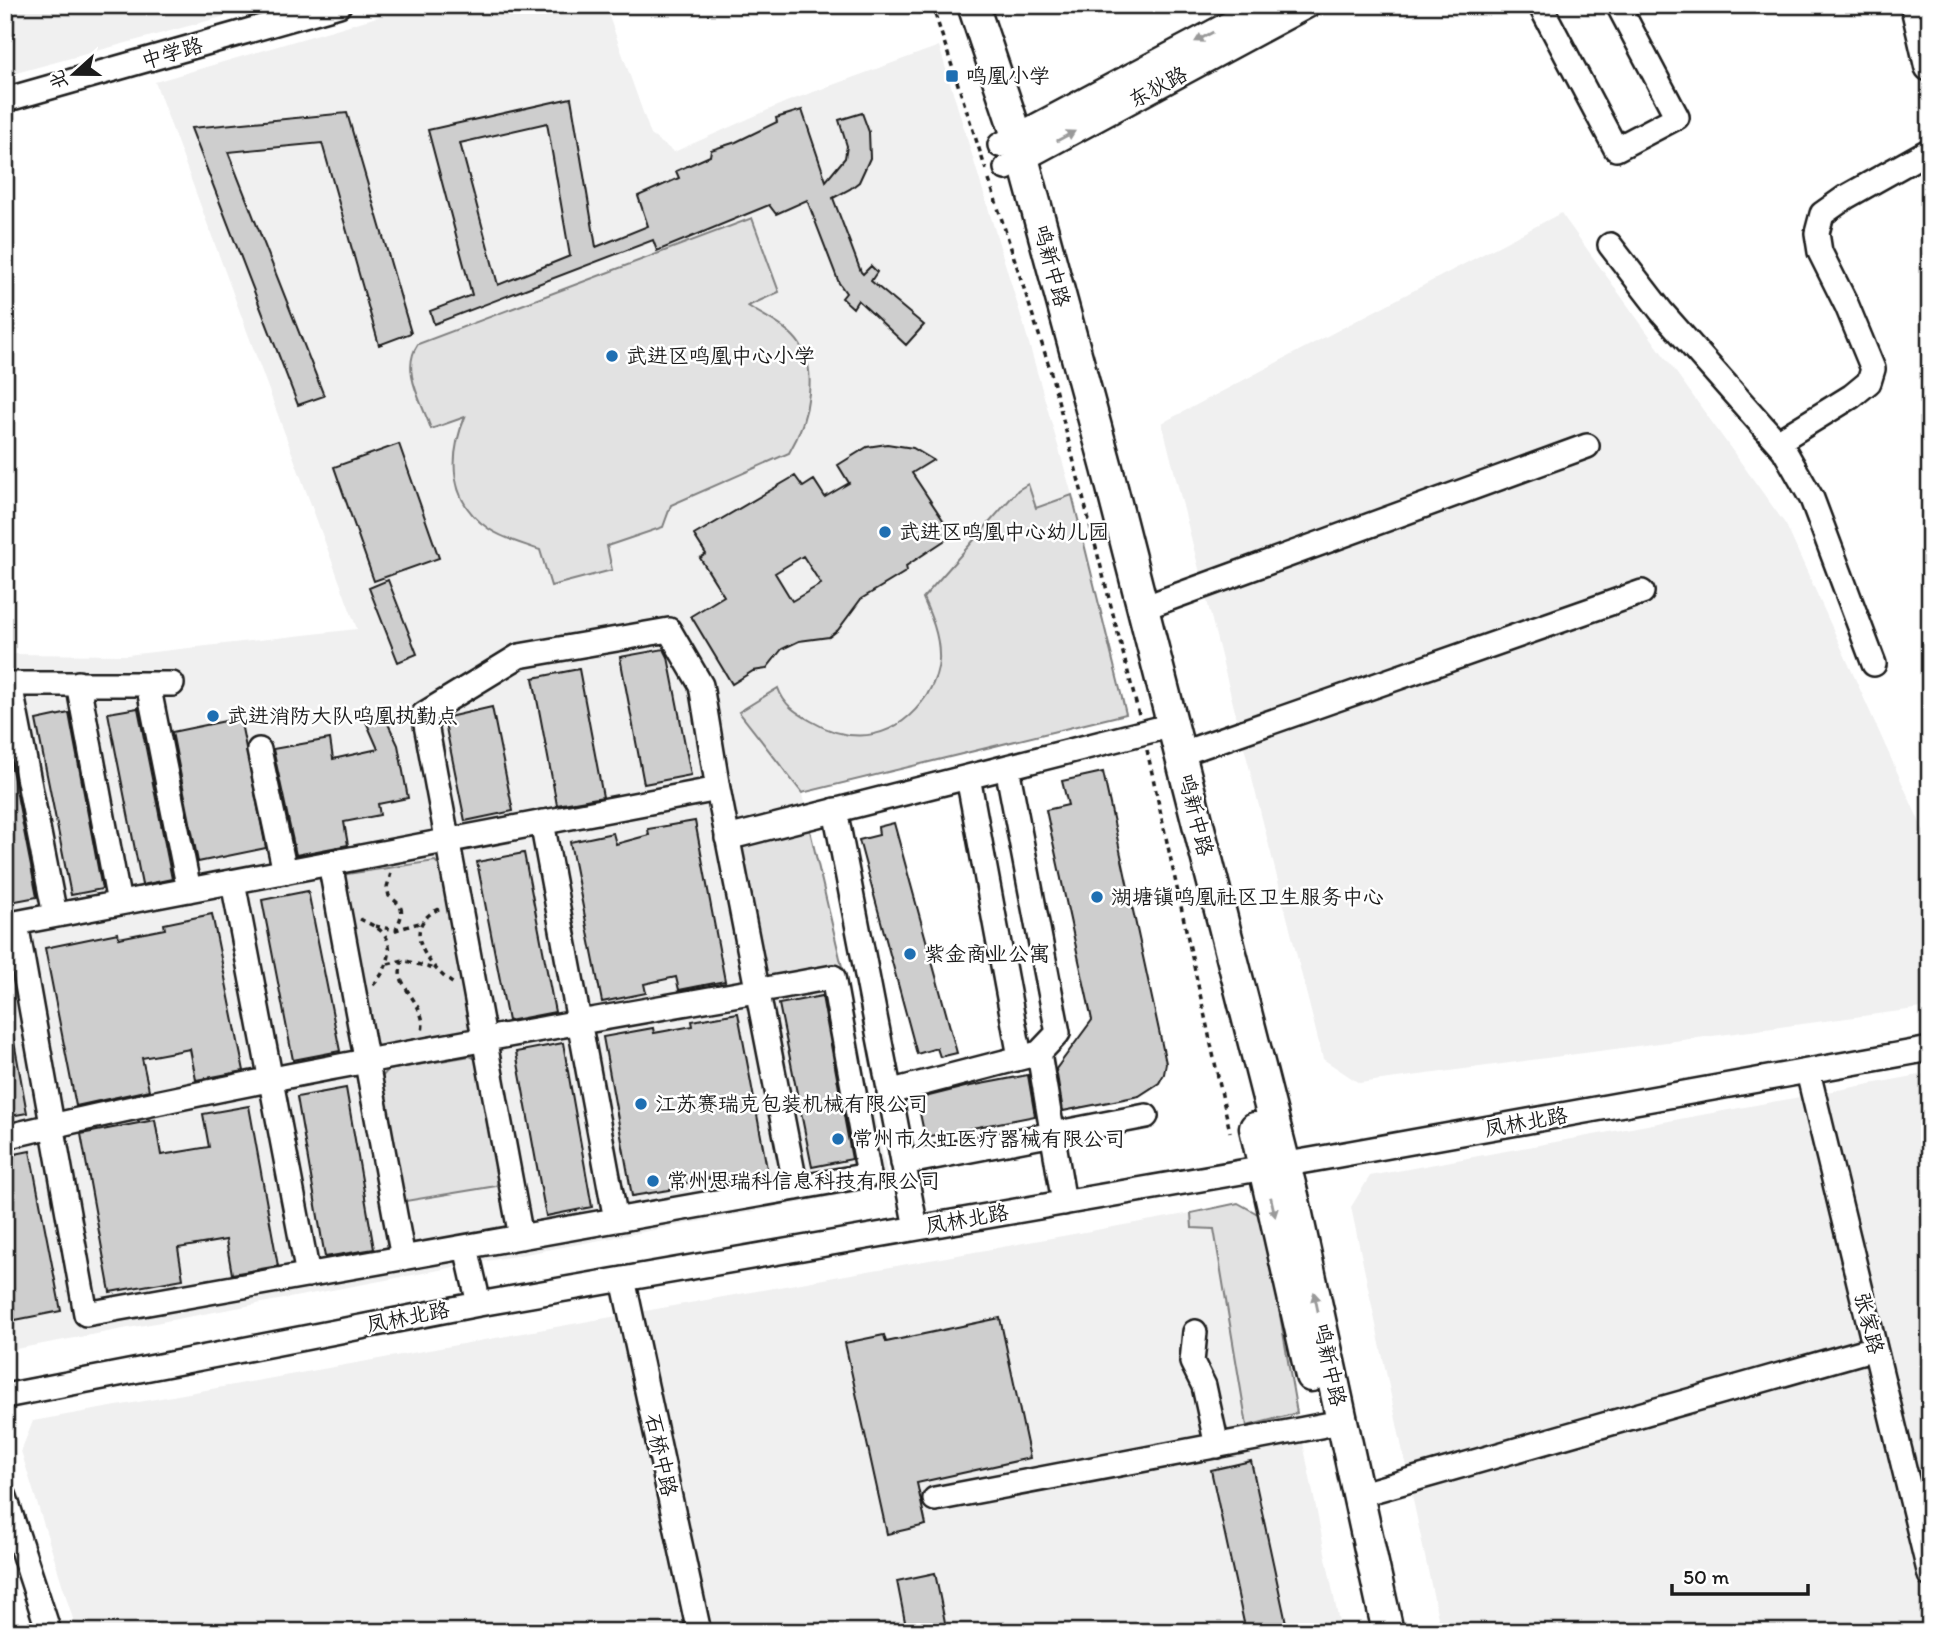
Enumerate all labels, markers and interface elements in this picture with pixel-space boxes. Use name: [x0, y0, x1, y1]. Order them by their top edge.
one-way arrow: [1194, 31, 1214, 43]
street label: 中学路: [138, 32, 206, 73]
north arrow: [38, 38, 108, 108]
street label: 东狄路: [1124, 61, 1191, 112]
place label: 鸣凰小学: [966, 63, 1050, 88]
text: 北: [44, 67, 73, 93]
marker: 鸣凰小学: [944, 68, 960, 84]
one-way arrow: [1056, 130, 1076, 142]
street label: 鸣新中路: [1030, 222, 1075, 310]
place label: 武进区鸣凰中心小学: [626, 343, 815, 368]
marker: 武进区鸣凰中心小学: [604, 348, 620, 364]
place label: 武进区鸣凰中心幼儿园: [899, 519, 1109, 544]
marker: 武进区鸣凰中心幼儿园: [877, 524, 893, 540]
place label: 武进消防大队呜凰执勤点: [227, 703, 458, 728]
marker: 武进消防大队呜凰执勤点: [205, 708, 221, 724]
street label: 鸣新中路: [1174, 771, 1219, 859]
place label: 湖塘镇鸣凰社区卫生服务中心: [1111, 884, 1384, 909]
marker: 湖塘镇鸣凰社区卫生服务中心: [1089, 889, 1105, 905]
place label: 紫金商业公寓: [924, 941, 1050, 966]
marker: 紫金商业公寓: [902, 946, 918, 962]
place label: 江苏赛瑞克包装机械有限公司: [655, 1091, 928, 1116]
marker: 江苏赛瑞克包装机械有限公司: [633, 1096, 649, 1112]
street label: 凤林北路: [1482, 1102, 1569, 1141]
place label: 常州市久虹医疗器械有限公司: [852, 1126, 1125, 1151]
marker: 常州市久虹医疗器械有限公司: [830, 1131, 846, 1147]
place label: 常州思瑞科信息科技有限公司: [667, 1168, 940, 1193]
marker: 常州思瑞科信息科技有限公司: [645, 1173, 661, 1189]
one-way arrow: [1268, 1197, 1279, 1219]
street label: 凤林北路: [923, 1199, 1010, 1238]
street label: 张家路: [1850, 1289, 1889, 1356]
one-way arrow: [1310, 1291, 1321, 1313]
street label: 凤林北路: [364, 1296, 452, 1337]
street label: 鸣新中路: [1310, 1321, 1351, 1409]
street label: 石桥中路: [641, 1411, 682, 1499]
scale bar: [1672, 1553, 1809, 1597]
text: 50 m: [1683, 1564, 1730, 1589]

